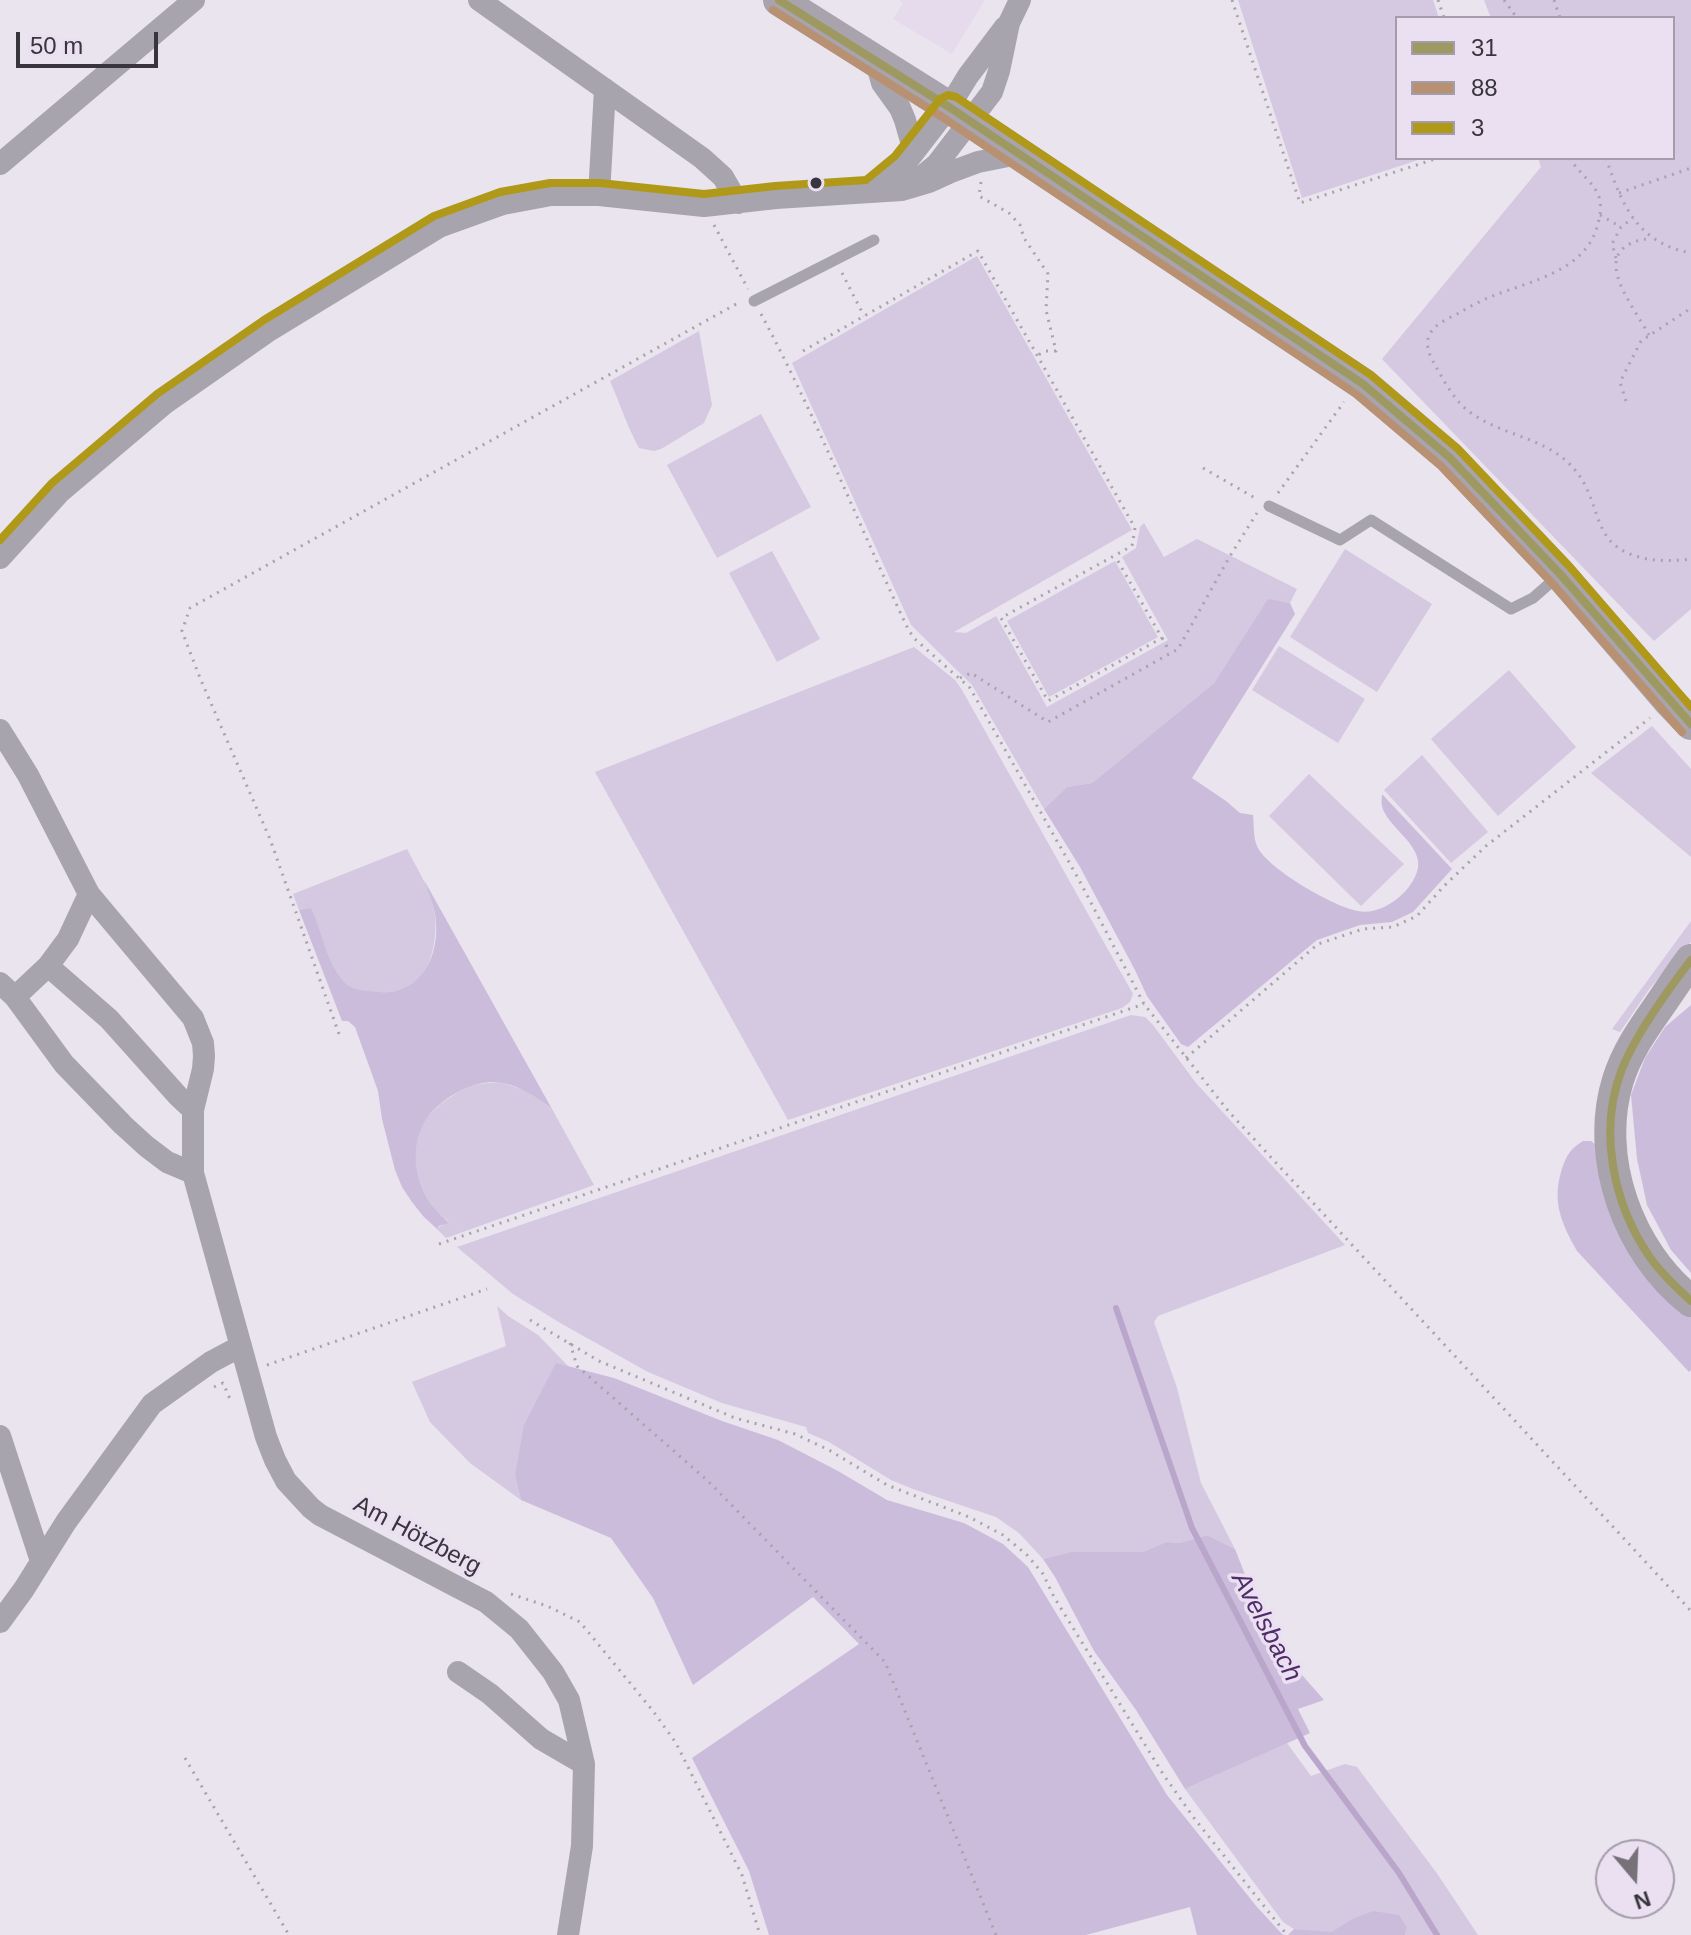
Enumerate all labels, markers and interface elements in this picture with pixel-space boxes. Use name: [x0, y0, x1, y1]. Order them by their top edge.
scale bar: [20, 16, 162, 66]
legend: [1395, 16, 1675, 160]
text: 50 m: [30, 32, 83, 59]
text: 31: [1471, 34, 1498, 61]
text: 88: [1471, 74, 1498, 101]
text: 3: [1471, 114, 1484, 141]
unlabelled marker: [808, 175, 824, 191]
street label: Am Hötzberg: [348, 1490, 486, 1582]
water label: Avelsbach: [1224, 1567, 1308, 1687]
north arrow: [1595, 1839, 1675, 1919]
text: N: [1631, 1886, 1654, 1915]

